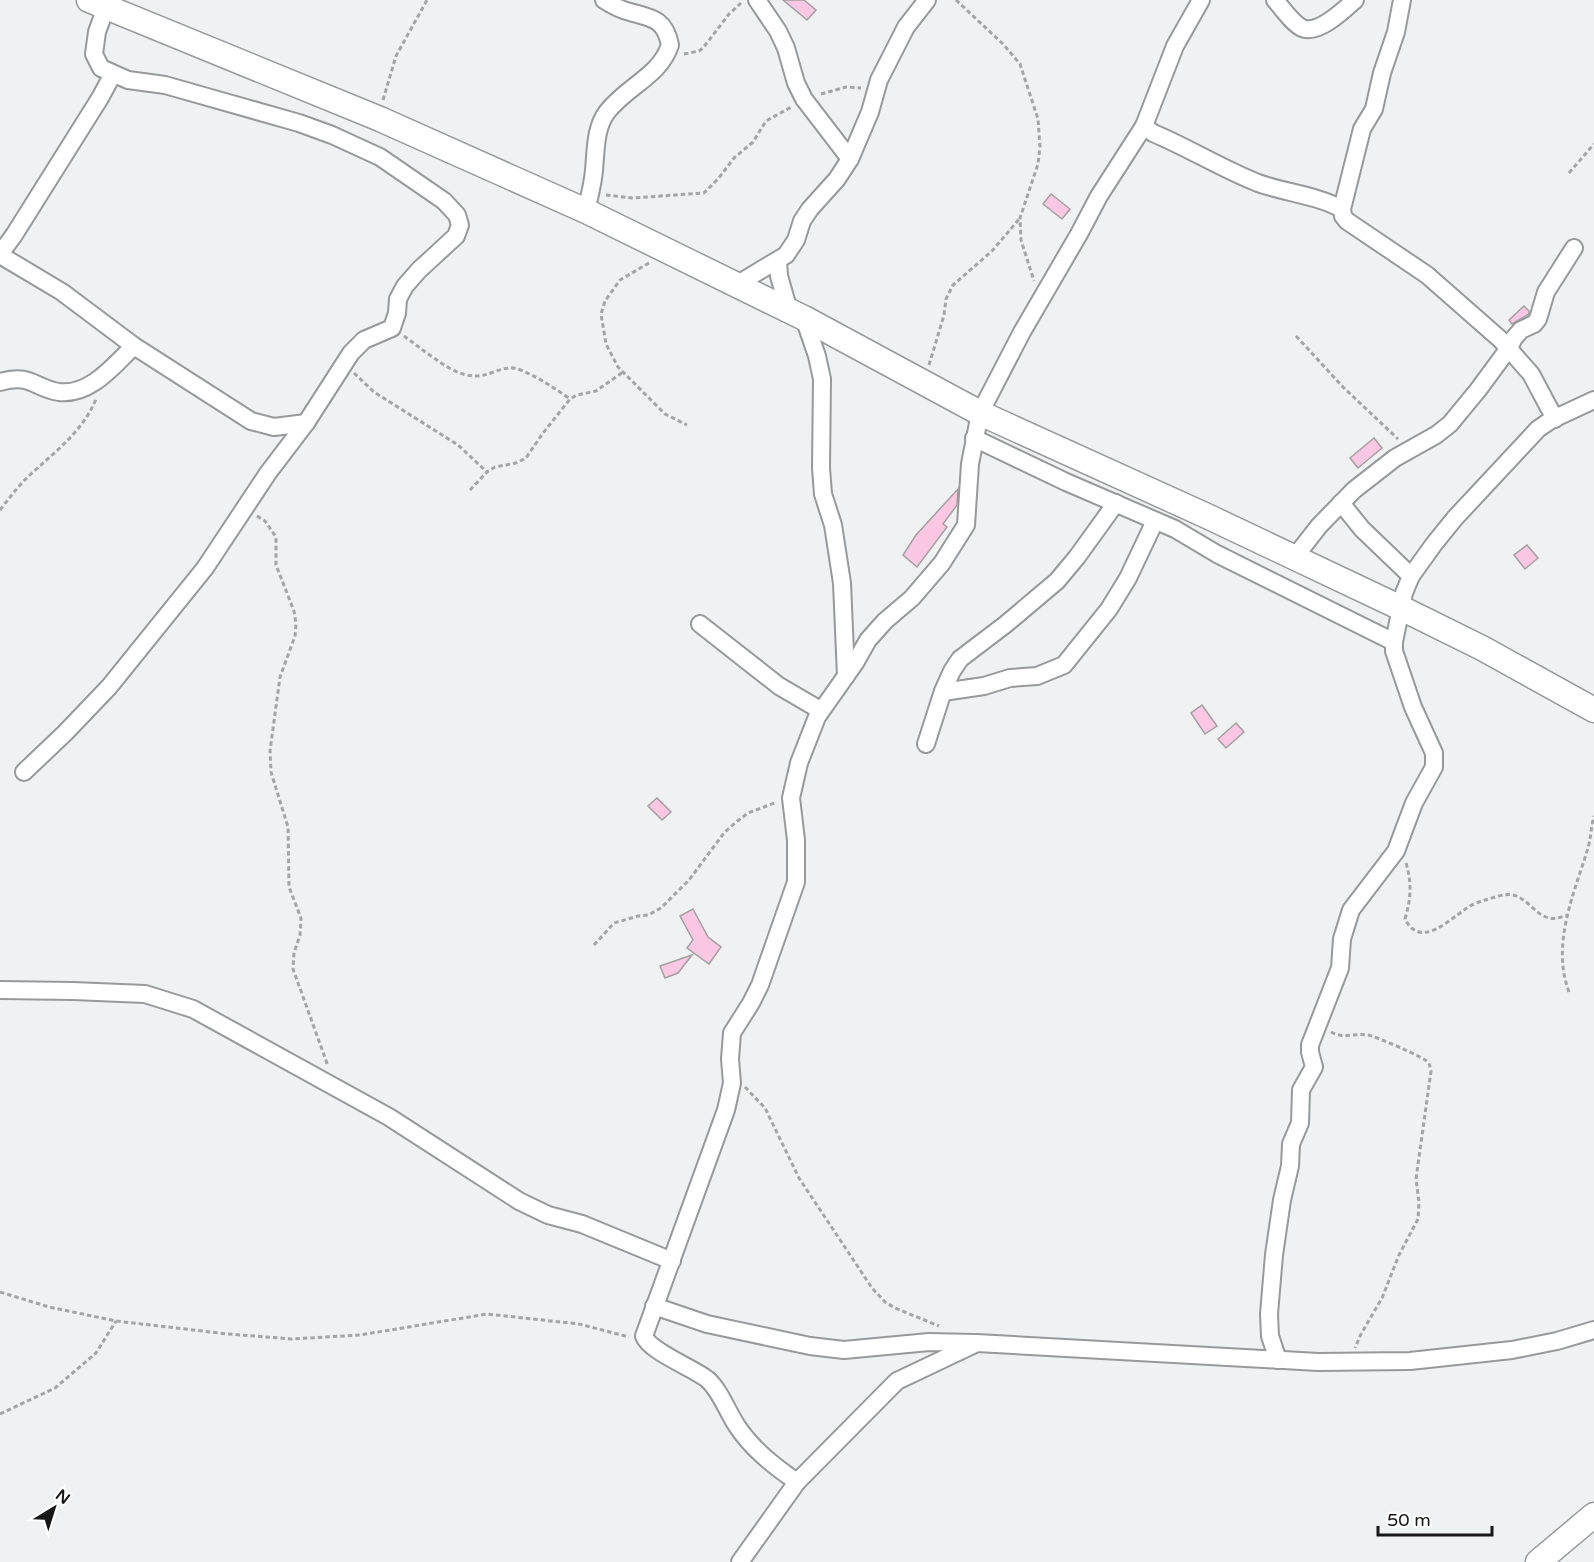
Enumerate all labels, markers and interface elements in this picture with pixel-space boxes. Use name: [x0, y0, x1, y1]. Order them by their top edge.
north arrow: [24, 1478, 84, 1538]
text: N: [51, 1485, 74, 1509]
scale bar: [1378, 1499, 1492, 1537]
text: 50 m: [1387, 1509, 1431, 1531]

